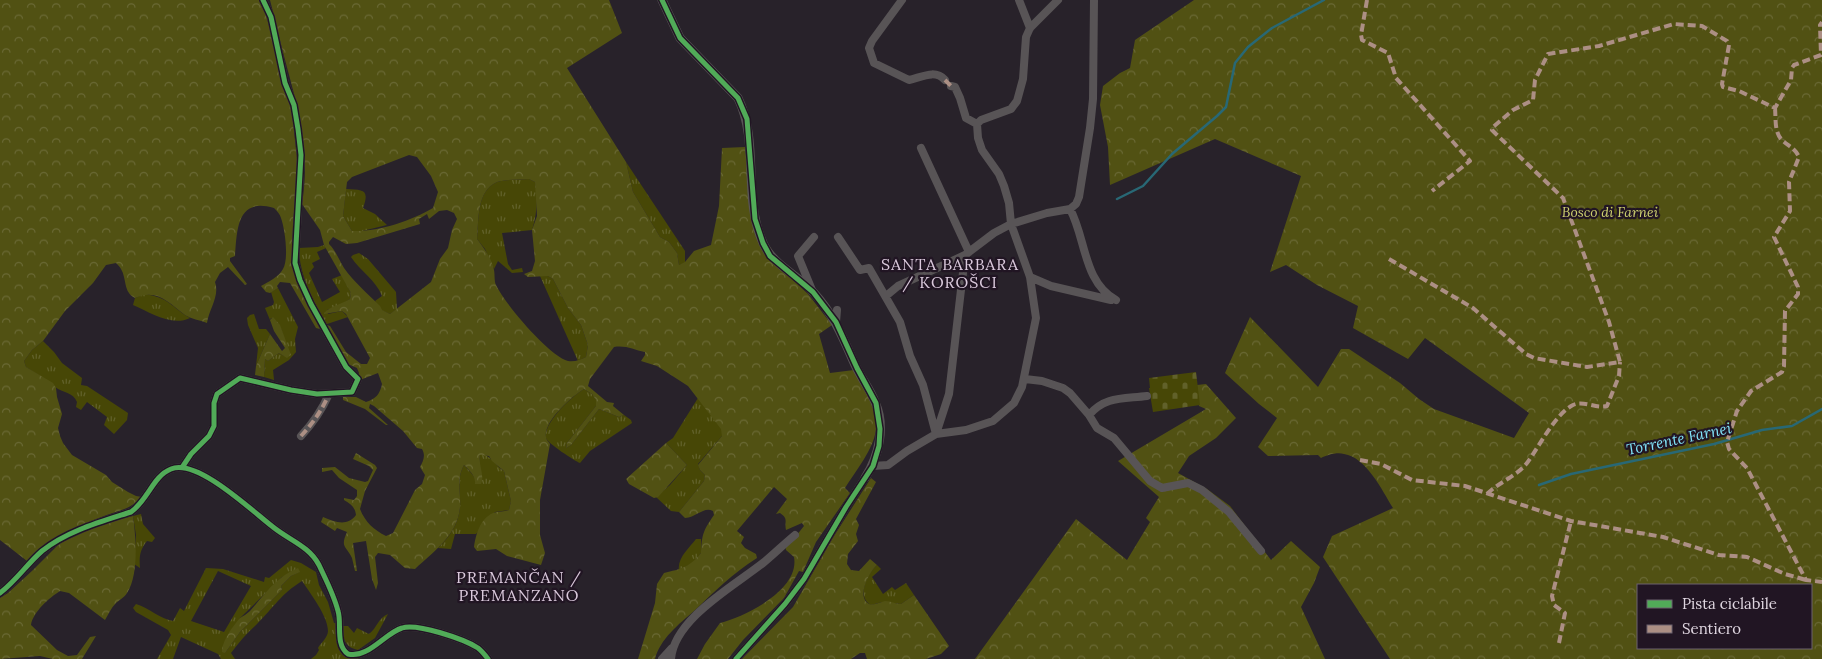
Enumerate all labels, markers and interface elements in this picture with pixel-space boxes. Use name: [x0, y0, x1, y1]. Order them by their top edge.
park label: Bosco di Farnei: [1562, 203, 1659, 221]
district label: SANTA BARBARA / KOROŠCI: [881, 254, 1019, 293]
water label: Torrente Farnei: [1625, 418, 1733, 459]
district label: PREMANČAN / PREMANZANO: [456, 567, 582, 605]
legend: [1637, 584, 1812, 649]
text: Pista ciclabile: [1682, 594, 1777, 613]
text: Sentiero: [1682, 619, 1741, 638]

